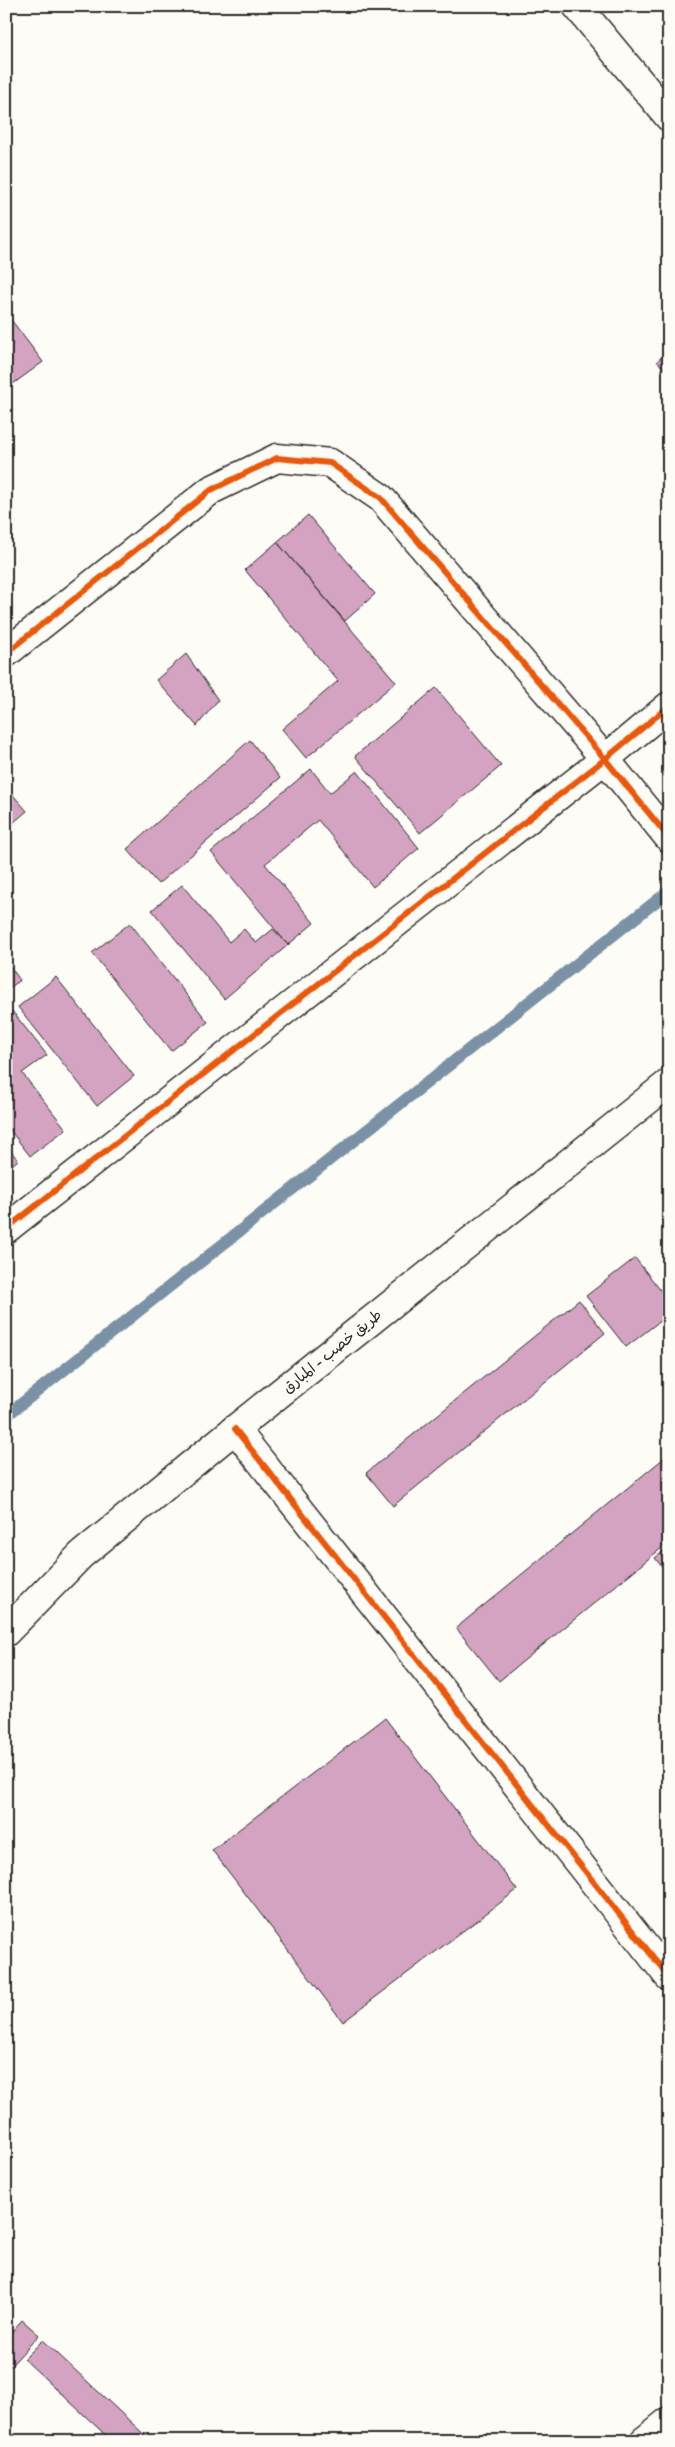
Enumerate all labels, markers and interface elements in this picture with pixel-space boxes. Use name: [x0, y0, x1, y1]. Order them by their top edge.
street label: طريق خصب - المبارق: [279, 1305, 385, 1397]

